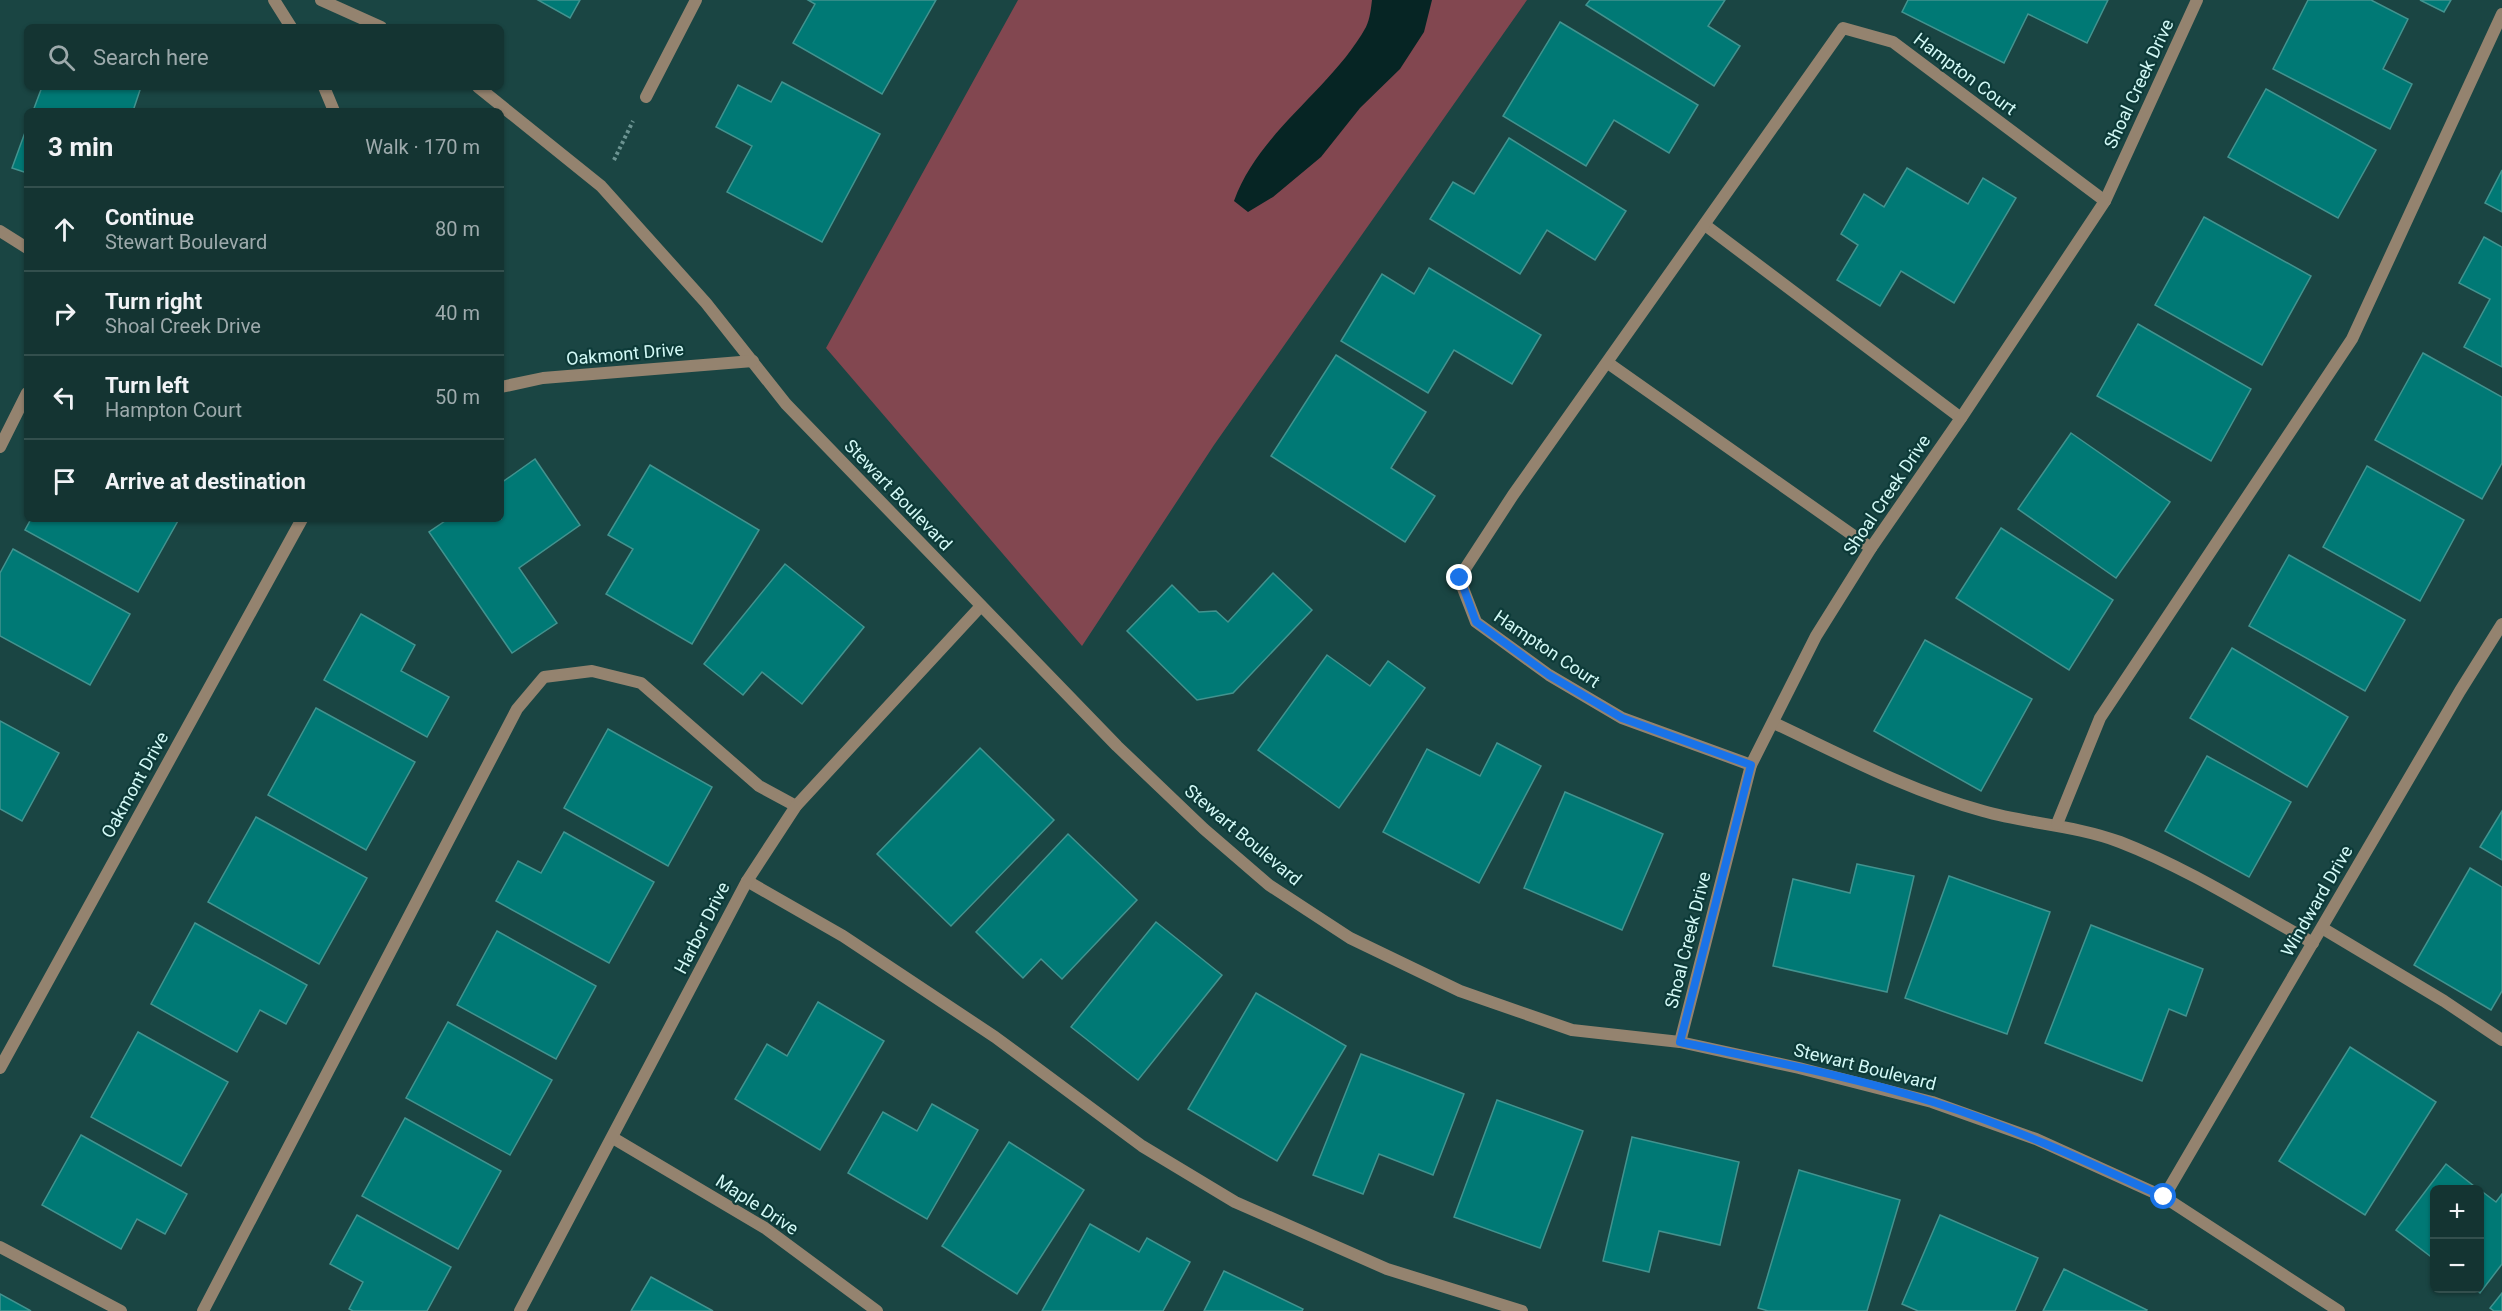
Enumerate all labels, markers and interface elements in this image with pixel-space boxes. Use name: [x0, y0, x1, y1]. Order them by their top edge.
street label: Shoal Creek Drive: [2099, 16, 2178, 152]
search box: [24, 24, 504, 90]
street label: Hampton Court: [1910, 28, 2021, 119]
icon: search: [45, 41, 78, 74]
text: Search here: [93, 45, 209, 70]
text: 3 min: [48, 132, 113, 162]
text: Walk · 170 m: [365, 135, 480, 159]
text: Continue: [105, 205, 194, 230]
icon: ahead: [48, 213, 81, 246]
text: 80 m: [435, 217, 480, 241]
text: Stewart Boulevard: [105, 230, 267, 254]
text: Turn right: [105, 289, 202, 314]
icon: right: [48, 297, 81, 330]
text: 40 m: [435, 301, 480, 325]
text: Shoal Creek Drive: [105, 314, 261, 338]
street label: Oakmont Drive: [565, 338, 685, 369]
text: Turn left: [105, 373, 189, 398]
icon: left: [48, 381, 81, 414]
text: 50 m: [435, 385, 480, 409]
text: Hampton Court: [105, 398, 242, 422]
street label: Shoal Creek Drive: [1839, 431, 1935, 559]
street label: Stewart Boulevard: [840, 435, 957, 554]
icon: arrive: [48, 465, 81, 498]
text: Arrive at destination: [105, 469, 306, 494]
route end: [1446, 564, 1472, 590]
street label: Hampton Court: [1490, 605, 1604, 692]
street label: Oakmont Drive: [97, 728, 172, 841]
street label: Stewart Boulevard: [1181, 780, 1306, 890]
street label: Windward Drive: [2276, 841, 2357, 960]
street label: Shoal Creek Drive: [1660, 869, 1715, 1010]
street label: Harbor Drive: [669, 878, 734, 977]
street label: Stewart Boulevard: [1792, 1039, 1939, 1094]
street label: Maple Drive: [712, 1170, 803, 1239]
route start: [2150, 1183, 2176, 1209]
map controls: [2430, 1185, 2484, 1293]
button: +: [2430, 1185, 2484, 1239]
button: −: [2430, 1239, 2484, 1293]

